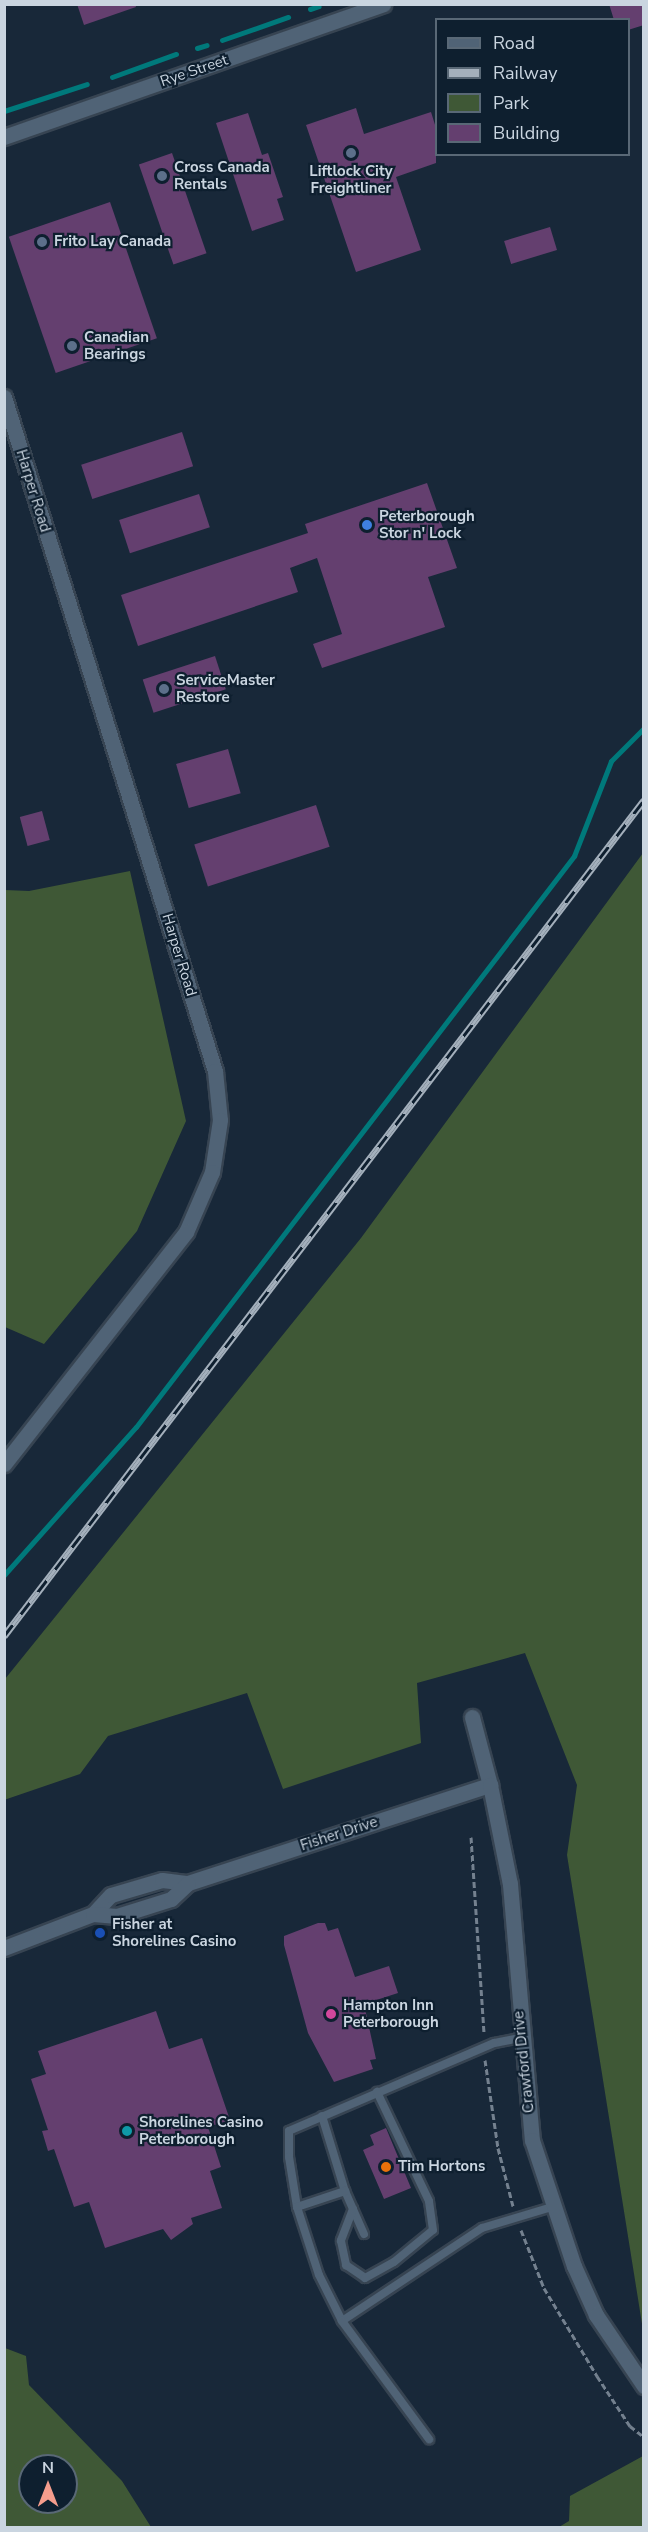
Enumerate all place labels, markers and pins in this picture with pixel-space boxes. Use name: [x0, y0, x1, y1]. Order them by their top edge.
marker: Liftlock City Freightliner: [344, 146, 358, 160]
place label: Cross Canada Rentals: [174, 158, 270, 193]
place label: Liftlock City Freightliner: [309, 162, 393, 197]
marker: Cross Canada Rentals: [155, 169, 169, 183]
place label: Frito Lay Canada: [54, 233, 171, 251]
marker: Frito Lay Canada: [35, 235, 49, 249]
place label: Canadian Bearings: [84, 328, 149, 363]
marker: Canadian Bearings: [65, 339, 79, 353]
place label: Peterborough Stor n' Lock: [379, 507, 475, 542]
marker: Peterborough Stor n' Lock: [360, 518, 374, 532]
place label: ServiceMaster Restore: [176, 671, 275, 706]
marker: ServiceMaster Restore: [157, 682, 171, 696]
place label: Fisher at Shorelines Casino: [112, 1915, 236, 1950]
marker: Fisher at Shorelines Casino: [93, 1926, 107, 1940]
place label: Hampton Inn Peterborough: [343, 1996, 439, 2031]
marker: Hampton Inn Peterborough: [324, 2007, 338, 2021]
place label: Shorelines Casino Peterborough: [139, 2113, 263, 2148]
marker: Shorelines Casino Peterborough: [120, 2124, 134, 2138]
place label: Tim Hortons: [398, 2158, 485, 2176]
marker: Tim Hortons: [379, 2160, 393, 2174]

